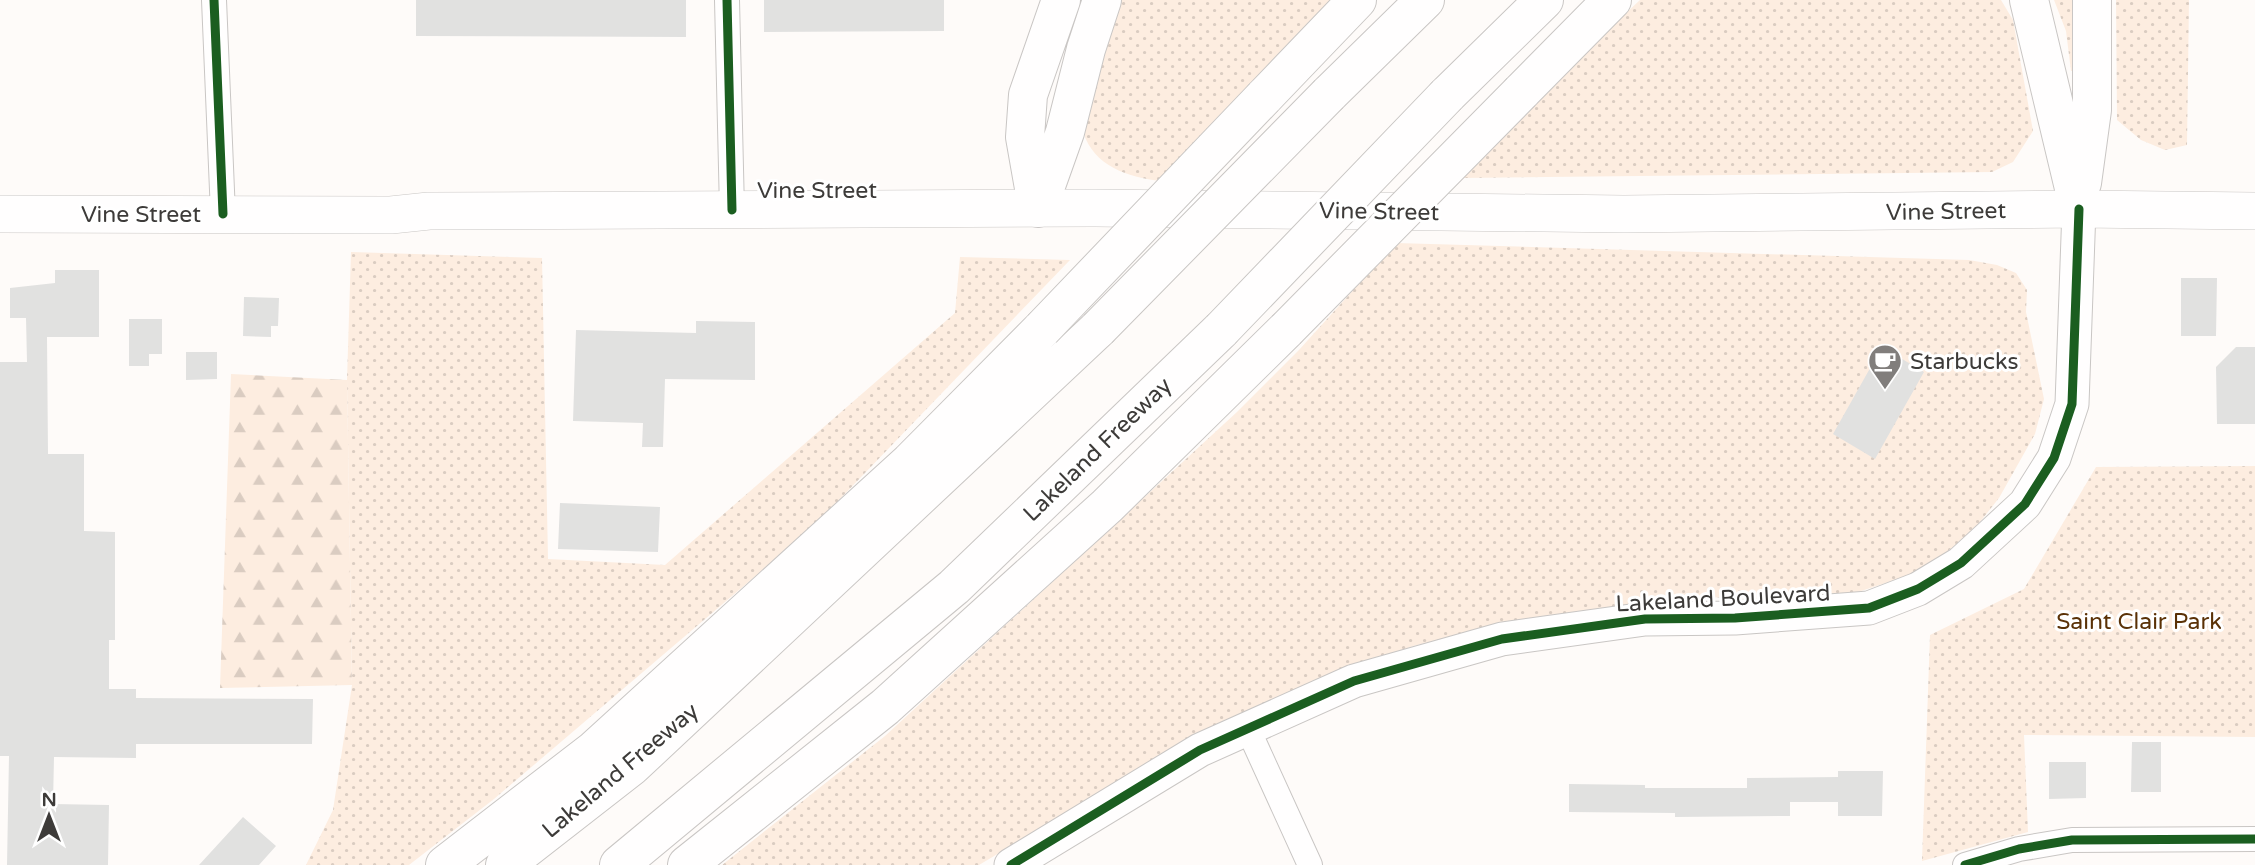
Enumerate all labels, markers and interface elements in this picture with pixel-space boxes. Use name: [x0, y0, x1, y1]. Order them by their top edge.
street label: Vine Street: [757, 177, 877, 205]
street label: Vine Street: [1319, 197, 1440, 227]
street label: Vine Street: [1886, 197, 2007, 227]
street label: Vine Street: [81, 201, 201, 229]
cafe icon: Starbucks: [1866, 342, 1904, 391]
place label: Starbucks: [1910, 348, 2018, 376]
street label: Lakeland Freeway: [1018, 372, 1178, 528]
street label: Lakeland Boulevard: [1615, 579, 1831, 619]
park label: Saint Clair Park: [2056, 608, 2222, 636]
street label: Lakeland Freeway: [537, 697, 705, 844]
north arrow: [14, 781, 84, 851]
text: N: [41, 789, 57, 811]

